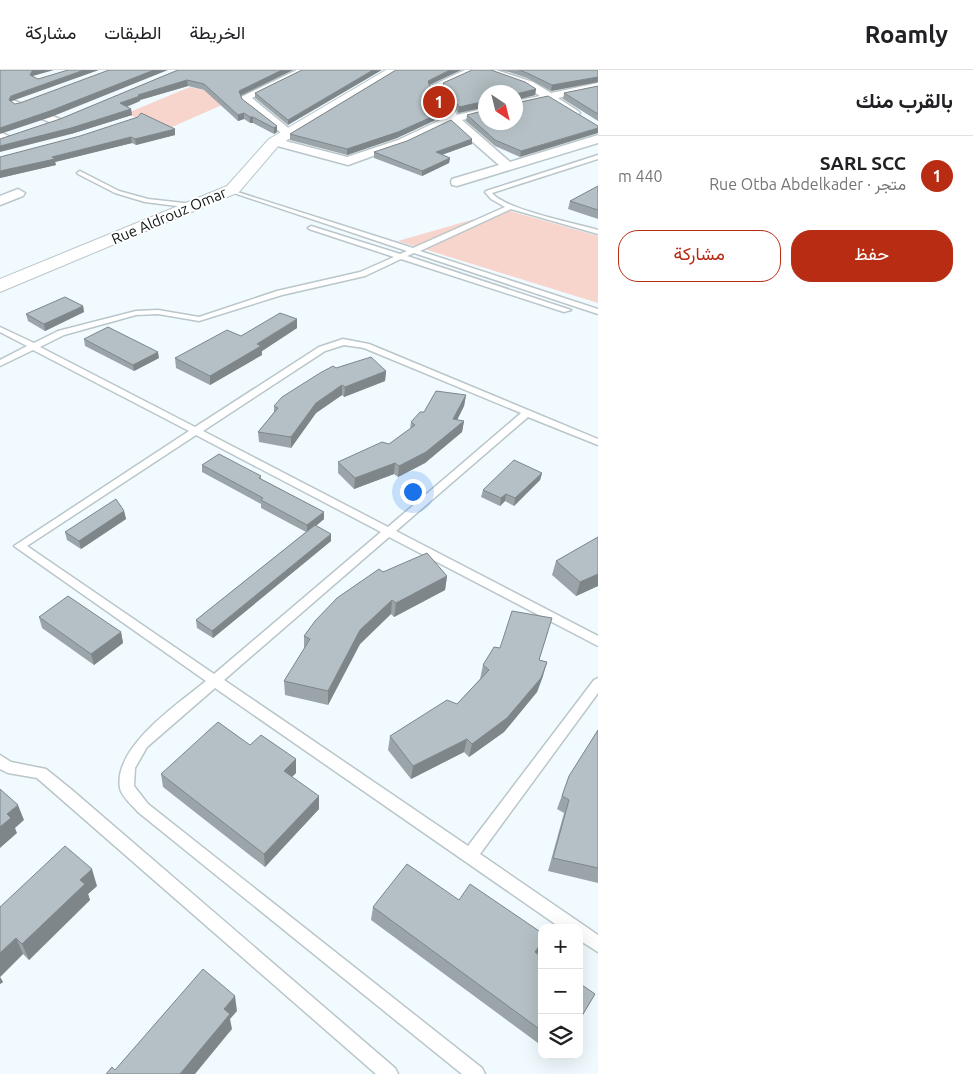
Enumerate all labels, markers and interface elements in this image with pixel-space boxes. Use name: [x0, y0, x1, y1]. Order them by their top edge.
text: Roamly: [865, 21, 948, 48]
text: مشاركة: [25, 22, 76, 42]
text: الطبقات: [104, 22, 161, 42]
text: الخريطة: [189, 22, 245, 42]
pin: 1: [423, 83, 455, 121]
north arrow: [478, 85, 523, 130]
text: بالقرب منك: [856, 88, 953, 112]
text: SARL SCC: [820, 152, 906, 174]
text: 440 m: [618, 167, 663, 185]
text: 1: [932, 167, 942, 185]
text: متجر · Rue Otba Abdelkader: [709, 175, 906, 193]
street label: Rue Aldrouz Omar: [109, 183, 229, 247]
button: مشاركة: [618, 230, 781, 282]
button: حفظ: [791, 230, 953, 282]
your location: [400, 479, 426, 505]
map controls: [538, 924, 583, 1059]
button: +: [538, 924, 583, 969]
button: −: [538, 969, 583, 1014]
button: layers: [538, 1014, 583, 1059]

